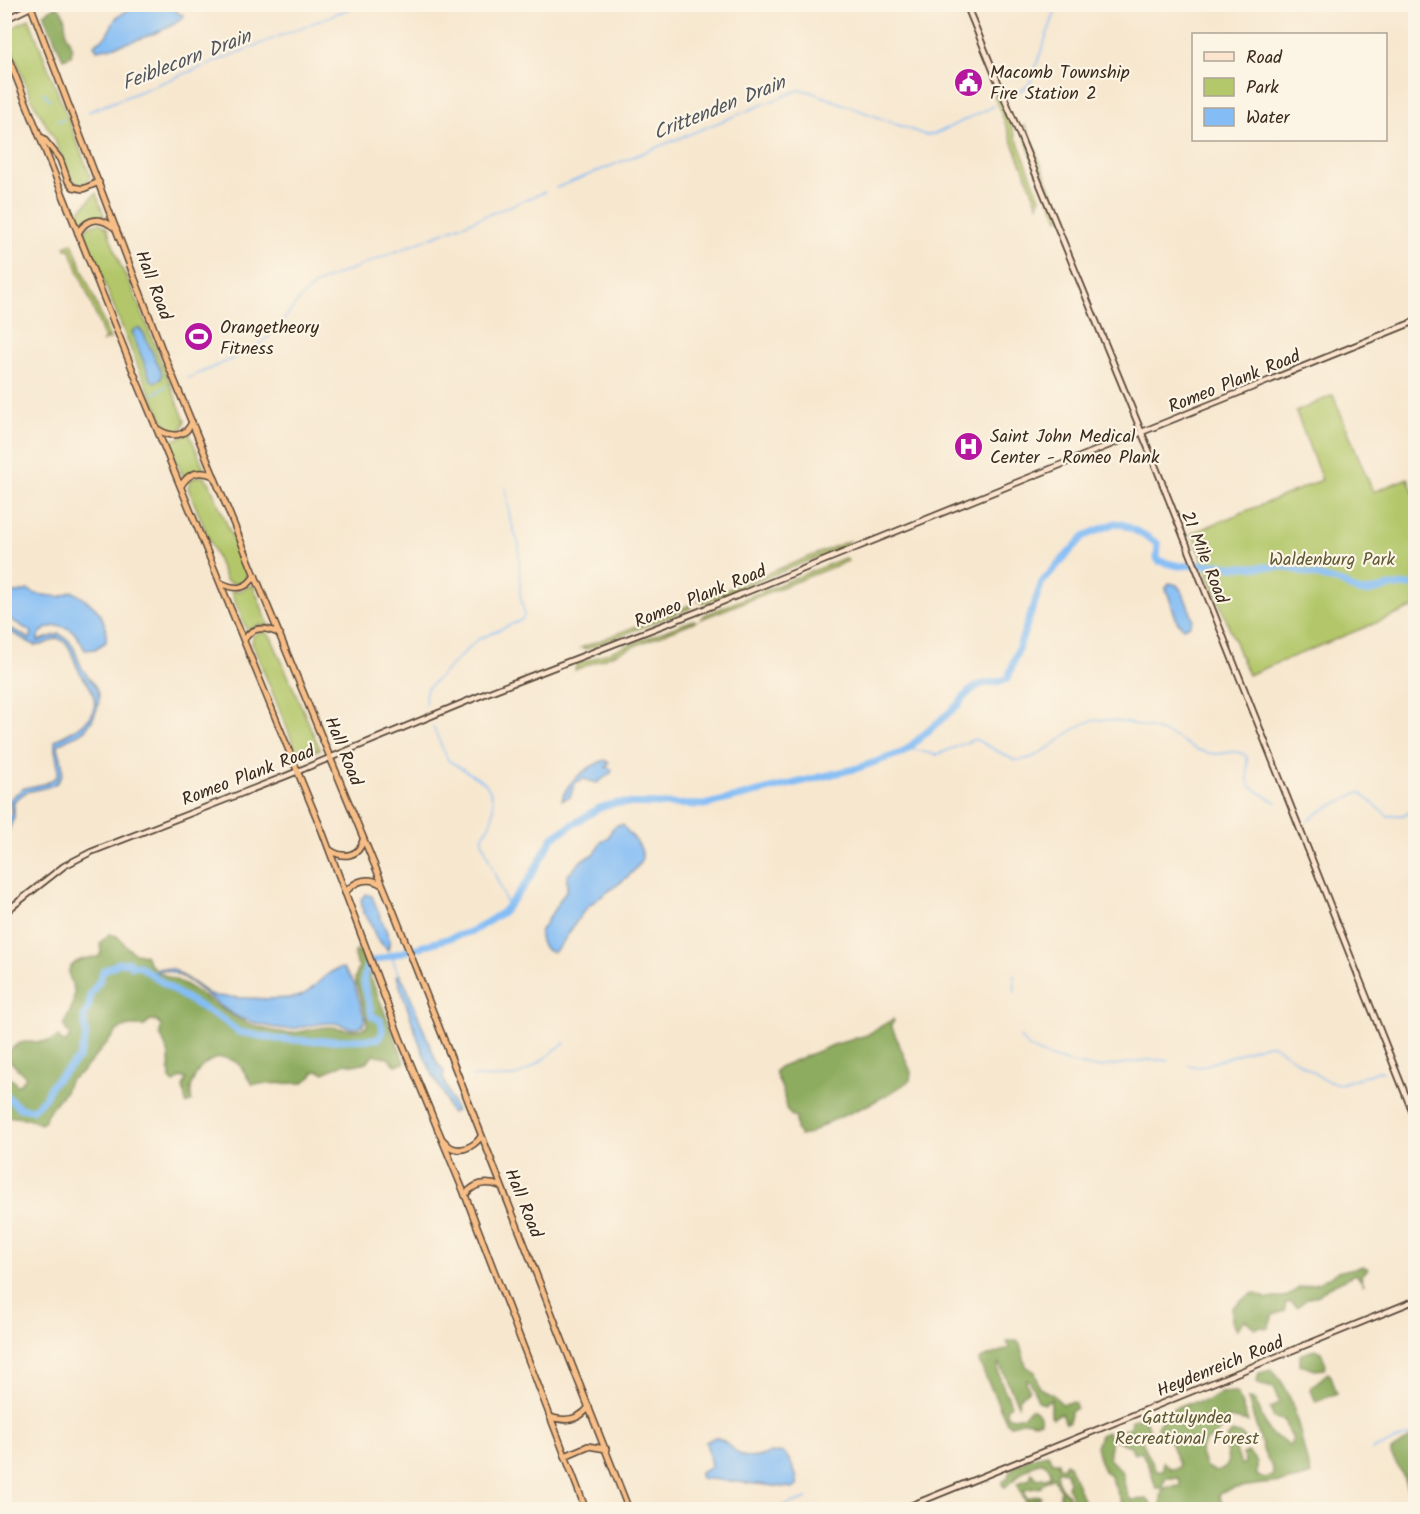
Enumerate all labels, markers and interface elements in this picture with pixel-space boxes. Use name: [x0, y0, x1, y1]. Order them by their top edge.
water label: Feiblecorn Drain: [117, 21, 257, 100]
legend: [1192, 33, 1387, 141]
text: Road: [1246, 44, 1283, 73]
place label: Macomb Township Fire Station 2: [990, 59, 1130, 109]
public building icon: Macomb Township Fire Station 2: [953, 66, 985, 98]
water label: Crittenden Drain: [649, 67, 792, 150]
text: Park: [1246, 74, 1279, 103]
text: Water: [1246, 104, 1291, 133]
street label: Hall Road: [126, 246, 180, 326]
place label: Orangetheory Fitness: [220, 314, 320, 364]
sports icon: Orangetheory Fitness: [183, 321, 215, 353]
street label: Romeo Plank Road: [1164, 342, 1306, 422]
place label: Saint John Medical Center - Romeo Plank: [990, 423, 1160, 473]
hospital icon: Saint John Medical Center - Romeo Plank: [953, 430, 985, 462]
street label: 21 Mile Road: [1172, 507, 1236, 609]
park label: Waldenburg Park: [1269, 546, 1396, 575]
street label: Romeo Plank Road: [630, 557, 772, 637]
street label: Hall Road: [316, 712, 370, 792]
street label: Romeo Plank Road: [178, 737, 320, 815]
street label: Hall Road: [496, 1164, 550, 1244]
street label: Heydenreich Road: [1153, 1328, 1289, 1406]
park label: Gattulyndea Recreational Forest: [1115, 1404, 1260, 1454]

